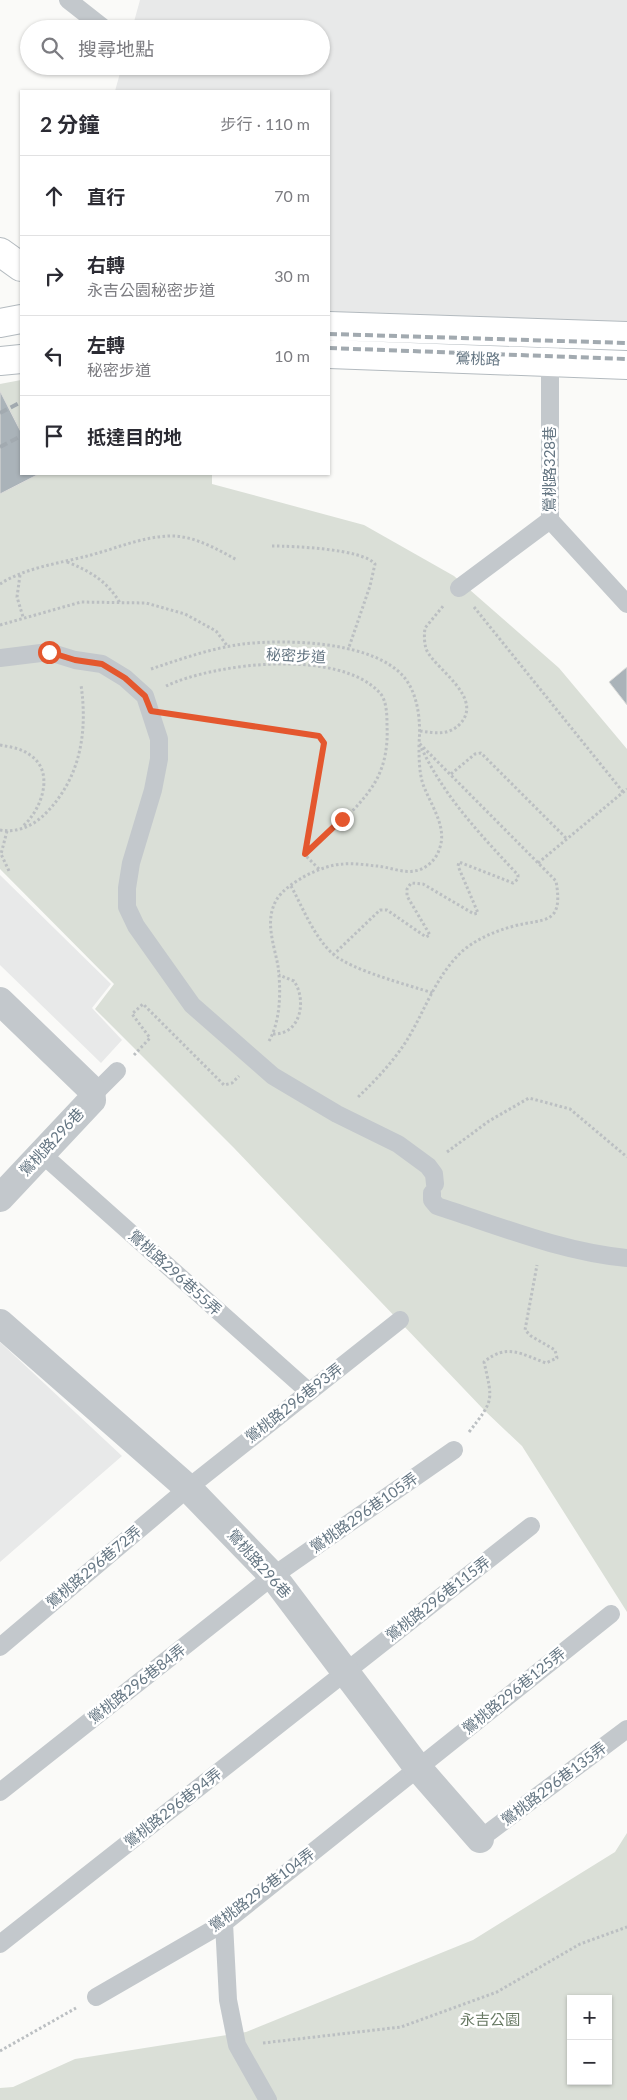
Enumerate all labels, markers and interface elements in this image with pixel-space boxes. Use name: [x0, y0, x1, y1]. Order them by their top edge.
search box: [20, 20, 330, 75]
icon: search: [38, 34, 66, 62]
text: 搜尋地點: [78, 37, 154, 60]
text: 2 分鐘: [40, 111, 99, 136]
text: 步行 · 110 m: [221, 114, 310, 133]
icon: ahead: [40, 182, 68, 210]
text: 直行: [87, 185, 125, 208]
text: 70 m: [274, 186, 310, 205]
text: 右轉: [87, 253, 125, 276]
icon: right: [40, 262, 68, 290]
text: 30 m: [274, 266, 310, 285]
text: 永吉公園秘密步道: [87, 280, 215, 299]
text: 左轉: [87, 333, 125, 356]
icon: left: [40, 342, 68, 370]
text: 10 m: [274, 346, 310, 365]
street label: 鶯桃路: [455, 348, 501, 368]
text: 秘密步道: [87, 360, 151, 379]
icon: arrive: [40, 422, 68, 450]
text: 抵達目的地: [87, 425, 182, 448]
street label: 鶯桃路328巷: [540, 426, 558, 512]
route start: [38, 641, 61, 664]
street label: 秘密步道: [266, 644, 326, 666]
route end: [331, 808, 354, 831]
street label: 鶯桃路296巷: [15, 1104, 87, 1179]
street label: 鶯桃路296巷55弄: [126, 1226, 226, 1319]
street label: 鶯桃路296巷93弄: [241, 1359, 346, 1446]
street label: 鶯桃路296巷105弄: [306, 1468, 421, 1556]
street label: 鶯桃路296巷72弄: [42, 1521, 145, 1611]
street label: 鶯桃路296巷: [224, 1525, 295, 1601]
street label: 鶯桃路296巷115弄: [382, 1552, 493, 1644]
street label: 鶯桃路296巷84弄: [84, 1640, 189, 1727]
street label: 鶯桃路296巷125弄: [458, 1643, 568, 1737]
street label: 鶯桃路296巷135弄: [497, 1738, 610, 1829]
street label: 鶯桃路296巷94弄: [120, 1764, 225, 1851]
street label: 鶯桃路296巷104弄: [205, 1844, 318, 1935]
map controls: [567, 1995, 612, 2085]
button: +: [567, 1995, 612, 2040]
park label: 永吉公園: [460, 2010, 520, 2028]
button: −: [567, 2040, 612, 2085]

